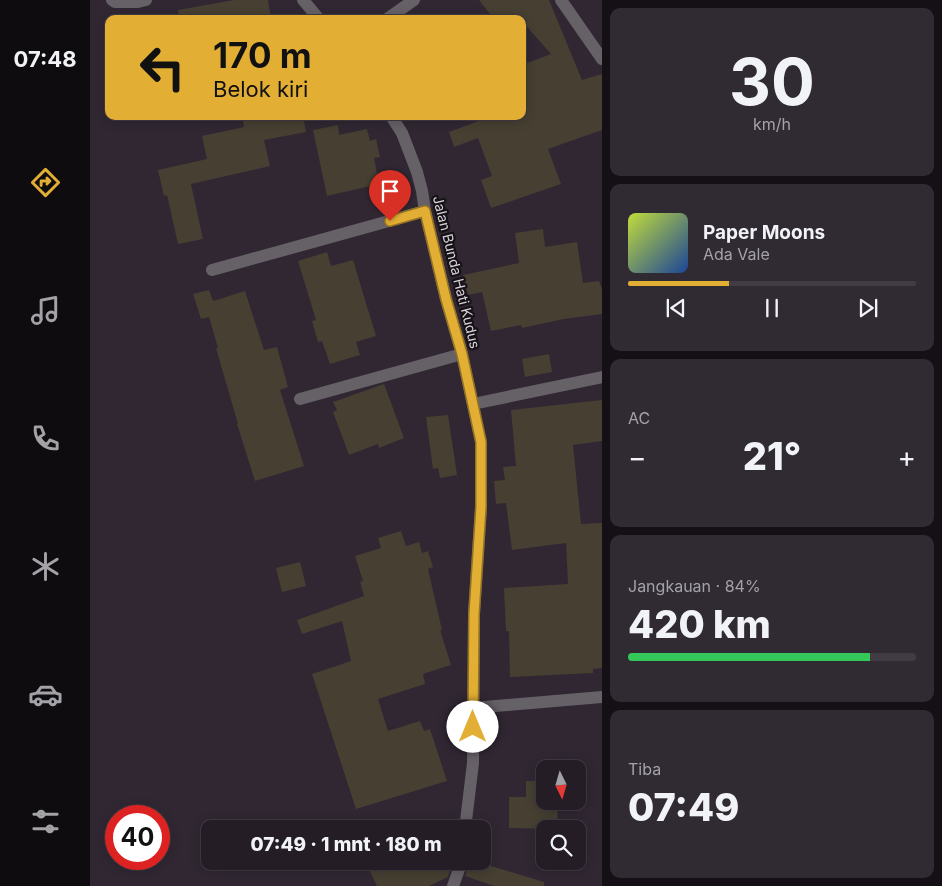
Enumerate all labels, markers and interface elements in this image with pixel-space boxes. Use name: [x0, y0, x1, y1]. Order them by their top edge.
text: 170 m: [213, 34, 312, 76]
icon: left: [130, 35, 195, 100]
text: 30: [729, 42, 815, 121]
text: 07:48: [13, 46, 77, 72]
text: Belok kiri: [213, 76, 308, 102]
text: km/h: [753, 114, 791, 134]
icon: directions: [28, 165, 63, 200]
pin: [369, 170, 411, 221]
icon: arrive: [376, 177, 404, 205]
street label: Jalan Bunda Hati Kudus: [430, 194, 484, 350]
text: Paper Moons: [703, 221, 825, 244]
text: Ada Vale: [703, 244, 770, 264]
icon: music: [28, 293, 63, 328]
icon: previous: [662, 294, 690, 322]
icon: pause: [758, 294, 786, 322]
icon: next: [854, 294, 882, 322]
text: AC: [628, 408, 650, 428]
icon: phone: [28, 421, 63, 456]
text: 21°: [743, 433, 801, 479]
text: −: [628, 440, 647, 474]
text: +: [897, 440, 916, 474]
icon: climate: [28, 549, 63, 584]
text: Jangkauan · 84%: [628, 576, 761, 596]
text: 420 km: [628, 601, 771, 647]
icon: car: [28, 677, 63, 712]
position arrow: [446, 700, 498, 752]
text: Tiba: [628, 759, 661, 779]
north arrow: [536, 760, 586, 810]
map controls: [536, 760, 586, 870]
text: 07:49: [628, 784, 739, 830]
icon: filters: [28, 804, 63, 839]
speed limit sign: 40: [105, 805, 170, 870]
button: search: [536, 820, 586, 870]
text: 07:49 · 1 mnt · 180 m: [250, 833, 442, 856]

